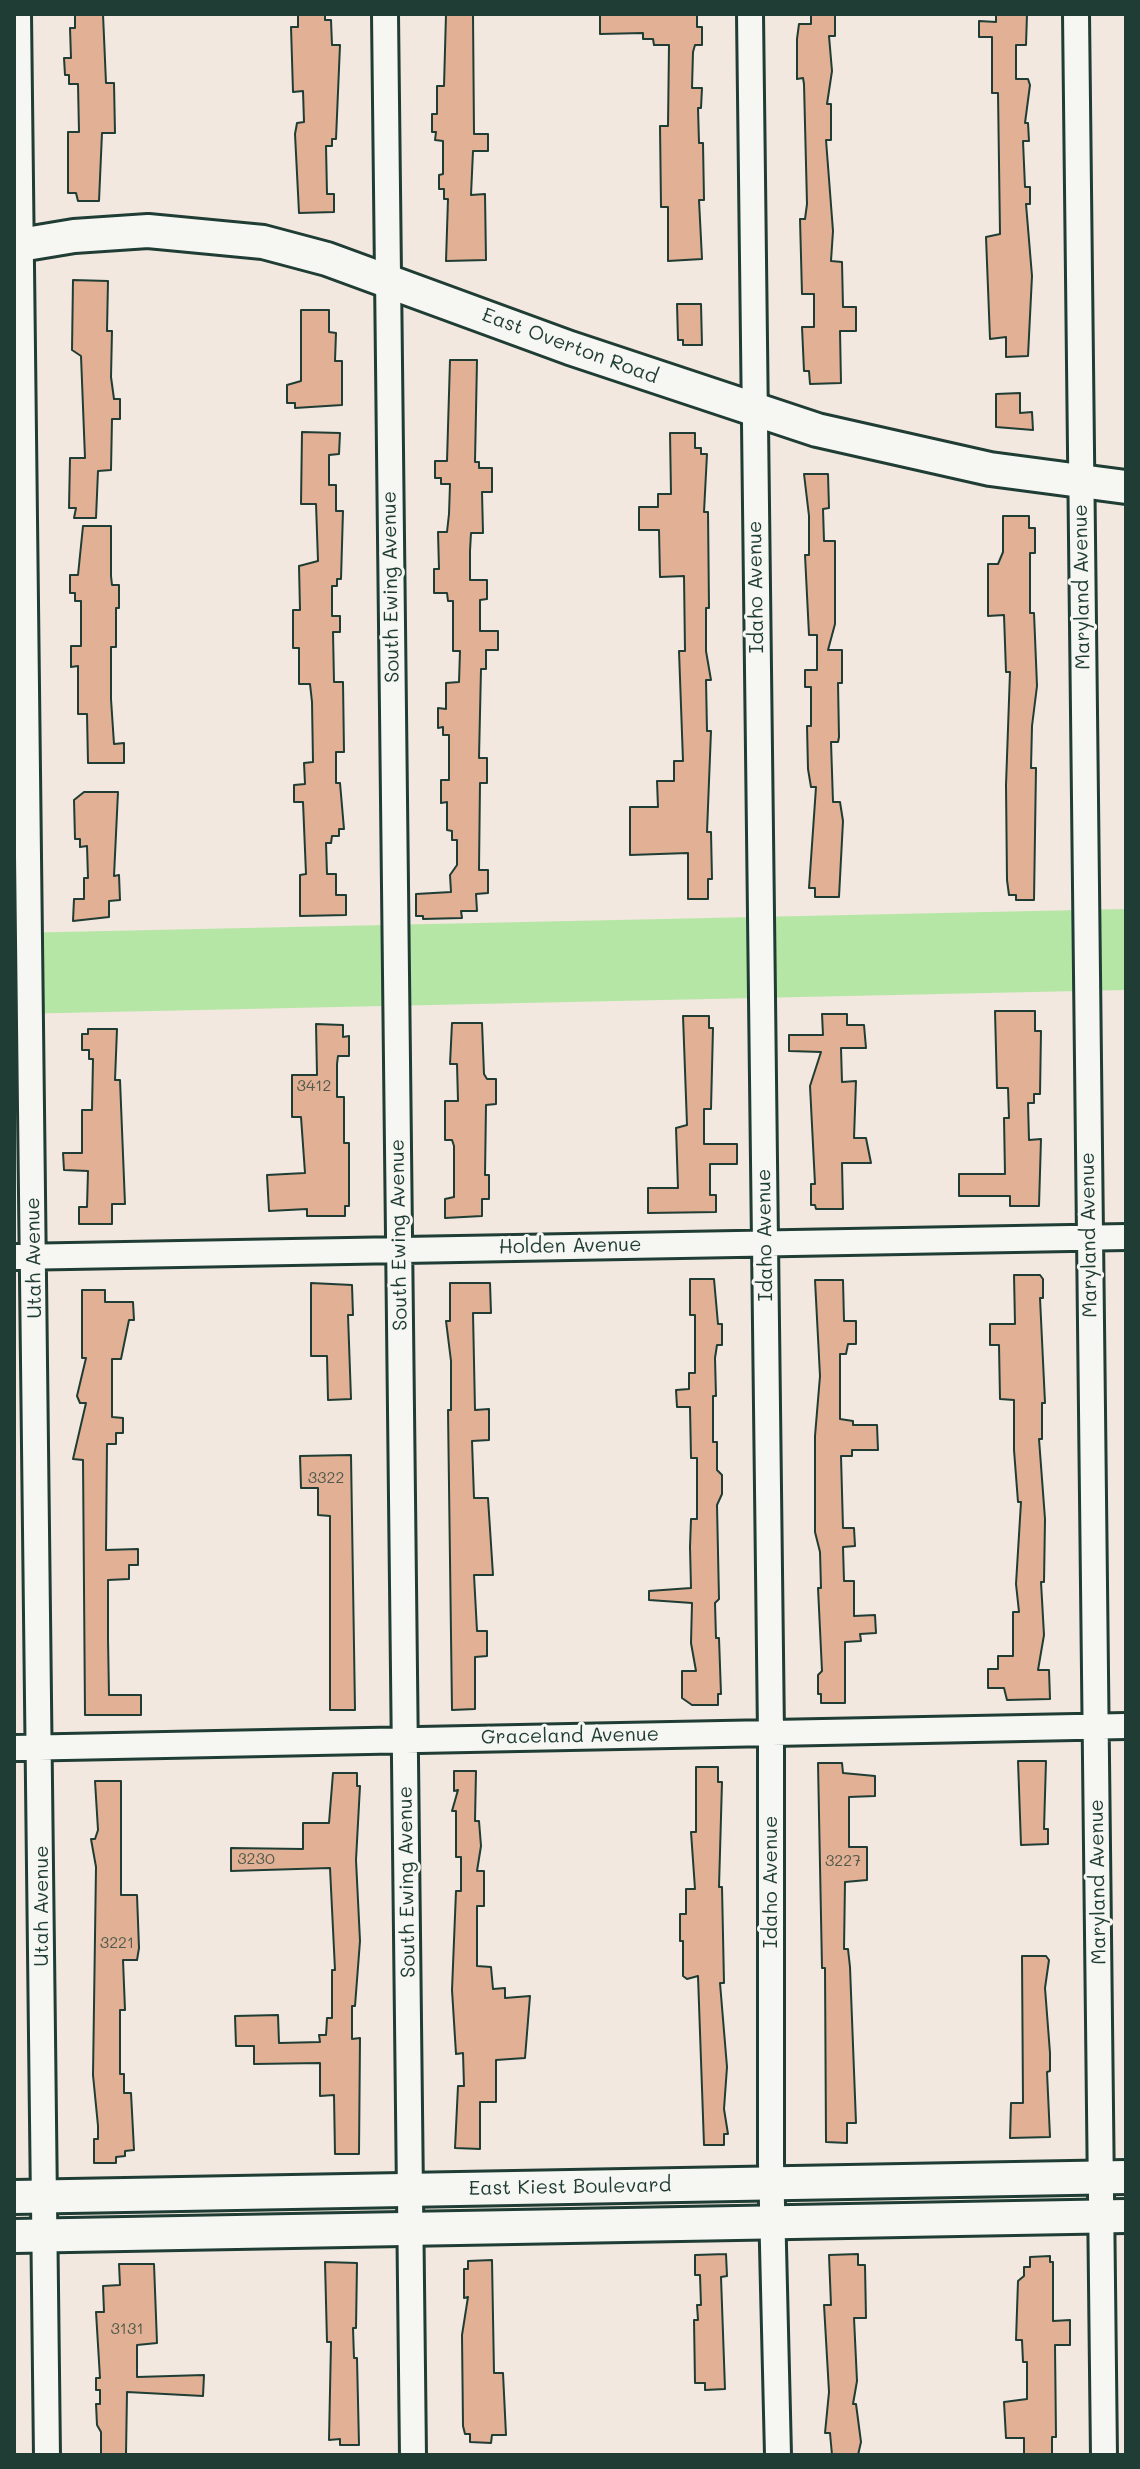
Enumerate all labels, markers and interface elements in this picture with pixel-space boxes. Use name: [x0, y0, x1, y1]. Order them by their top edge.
street label: East Overton Road: [479, 303, 661, 389]
street label: South Ewing Avenue: [377, 491, 405, 683]
street label: Maryland Avenue: [1069, 504, 1095, 670]
street label: Idaho Avenue: [743, 520, 769, 654]
house number: 3412: [297, 1076, 331, 1096]
street label: South Ewing Avenue: [385, 1139, 413, 1331]
street label: Maryland Avenue: [1076, 1152, 1102, 1318]
street label: Idaho Avenue: [752, 1168, 778, 1302]
street label: Utah Avenue: [21, 1197, 47, 1319]
street label: Holden Avenue: [498, 1233, 642, 1259]
house number: 3322: [308, 1468, 344, 1488]
street label: Graceland Avenue: [481, 1722, 659, 1750]
street label: South Ewing Avenue: [393, 1786, 421, 1978]
street label: Maryland Avenue: [1085, 1799, 1111, 1965]
street label: Idaho Avenue: [759, 1816, 783, 1948]
street label: Utah Avenue: [30, 1845, 54, 1967]
house number: 3230: [237, 1849, 275, 1869]
house number: 3227: [825, 1851, 861, 1871]
house number: 3221: [100, 1933, 134, 1953]
street label: East Kiest Boulevard: [468, 2173, 672, 2201]
house number: 3131: [110, 2319, 144, 2339]

